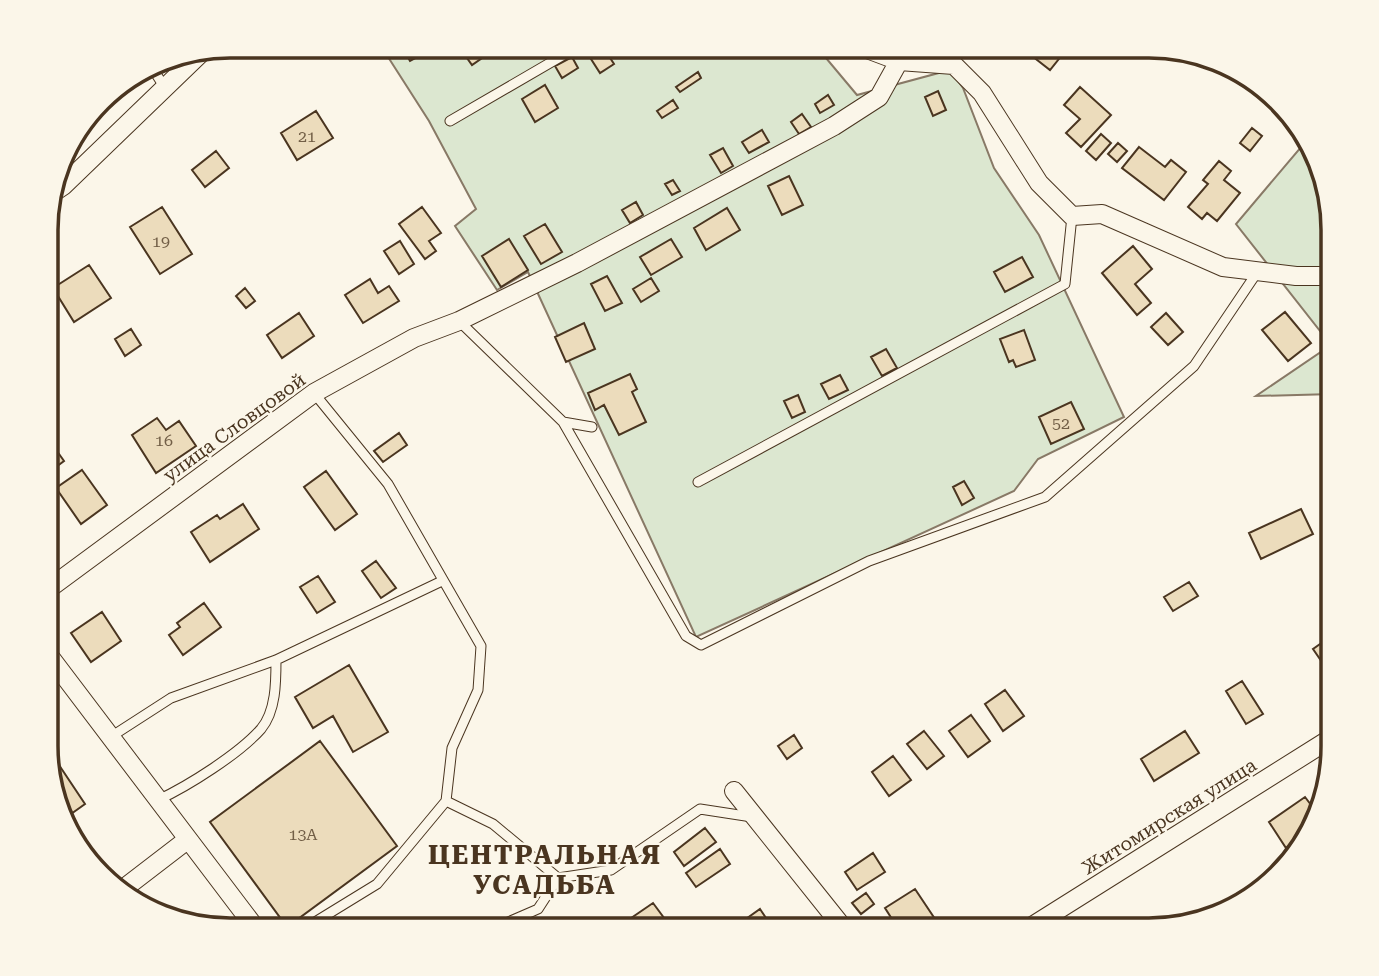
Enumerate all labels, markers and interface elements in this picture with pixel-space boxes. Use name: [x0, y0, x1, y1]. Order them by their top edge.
house number: 21: [298, 127, 316, 146]
house number: 19: [152, 232, 170, 251]
street label: улица Словцовой: [159, 368, 310, 487]
house number: 52: [1052, 414, 1070, 433]
house number: 16: [155, 431, 173, 450]
street label: Житомирская улица: [1078, 753, 1261, 880]
house number: 13А: [288, 825, 318, 844]
district label: ЦЕНТРАЛЬНАЯ УСАДЬБА: [428, 840, 662, 900]

